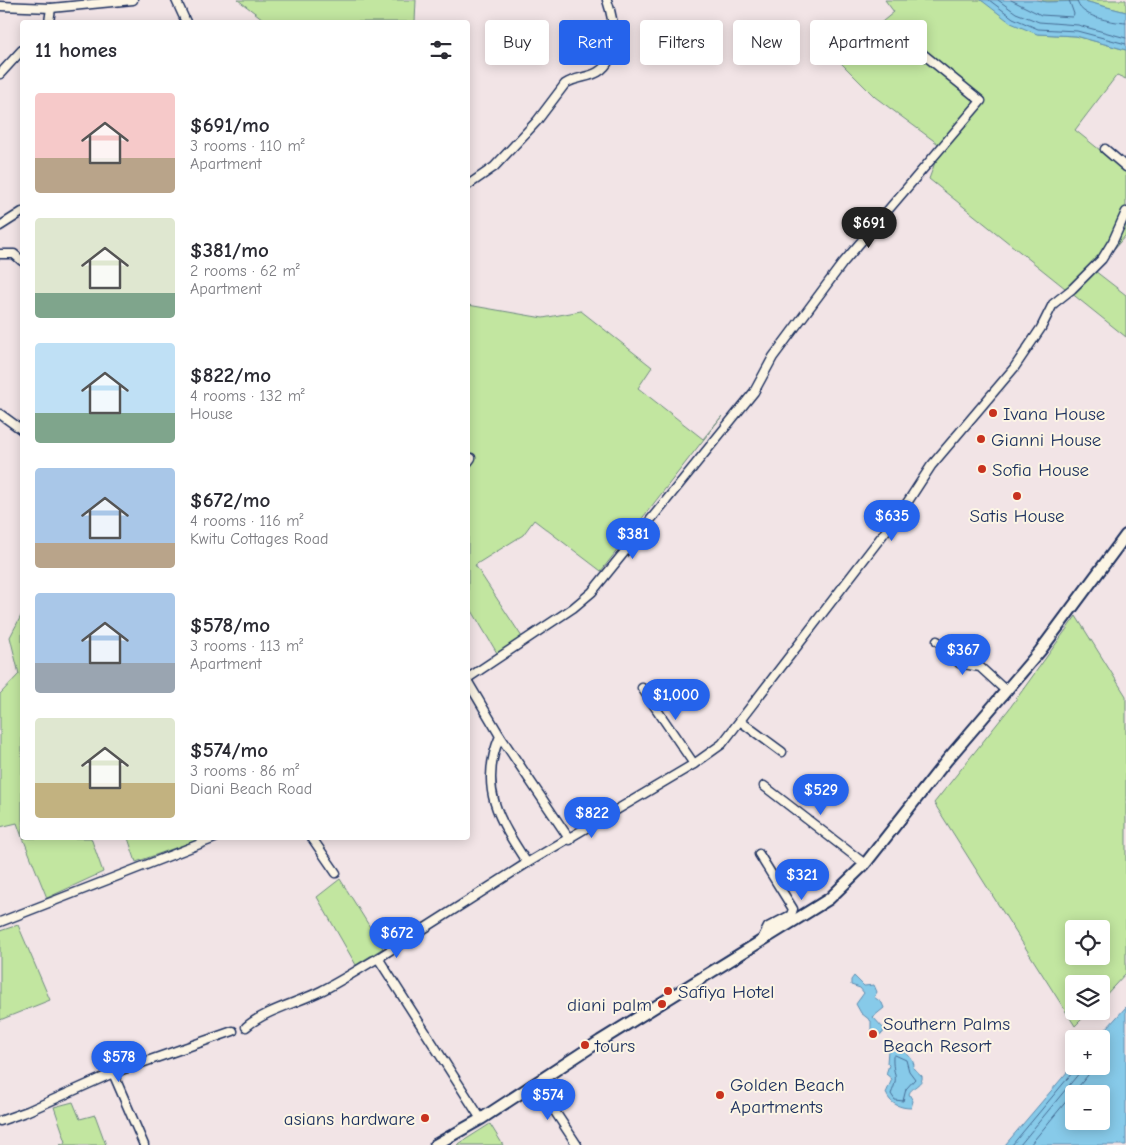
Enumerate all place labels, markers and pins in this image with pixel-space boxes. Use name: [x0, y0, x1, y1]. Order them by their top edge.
pin: $691: [839, 206, 899, 249]
place label: Ivana House: [1003, 403, 1105, 425]
marker: Ivana House: [987, 407, 999, 419]
place label: Gianni House: [991, 429, 1101, 451]
marker: Gianni House: [975, 433, 987, 445]
place label: Sofia House: [992, 459, 1089, 481]
marker: Sofia House: [976, 463, 988, 475]
marker: Satis House: [1011, 490, 1023, 502]
pin: $635: [862, 500, 922, 542]
place label: Satis House: [969, 505, 1065, 527]
pin: $381: [603, 518, 663, 560]
pin: $367: [933, 634, 993, 676]
pin: $1,000: [635, 678, 717, 721]
pin: $529: [791, 774, 851, 816]
pin: $822: [562, 796, 622, 839]
pin: $321: [772, 858, 832, 901]
pin: $672: [367, 916, 427, 959]
place label: Safiya Hotel: [678, 981, 774, 1003]
marker: Safiya Hotel: [662, 985, 674, 997]
place label: diani palm: [567, 994, 652, 1016]
marker: diani palm: [656, 998, 668, 1010]
place label: Southern Palms Beach Resort: [883, 1013, 1010, 1057]
marker: Southern Palms Beach Resort: [867, 1028, 879, 1040]
place label: tours: [594, 1035, 635, 1057]
marker: tours: [579, 1039, 591, 1051]
pin: $578: [89, 1040, 149, 1083]
place label: Golden Beach Apartments: [730, 1074, 845, 1118]
pin: $574: [518, 1078, 578, 1121]
marker: Golden Beach Apartments: [714, 1089, 726, 1101]
place label: asians hardware: [284, 1108, 415, 1130]
marker: asians hardware: [419, 1112, 431, 1124]

